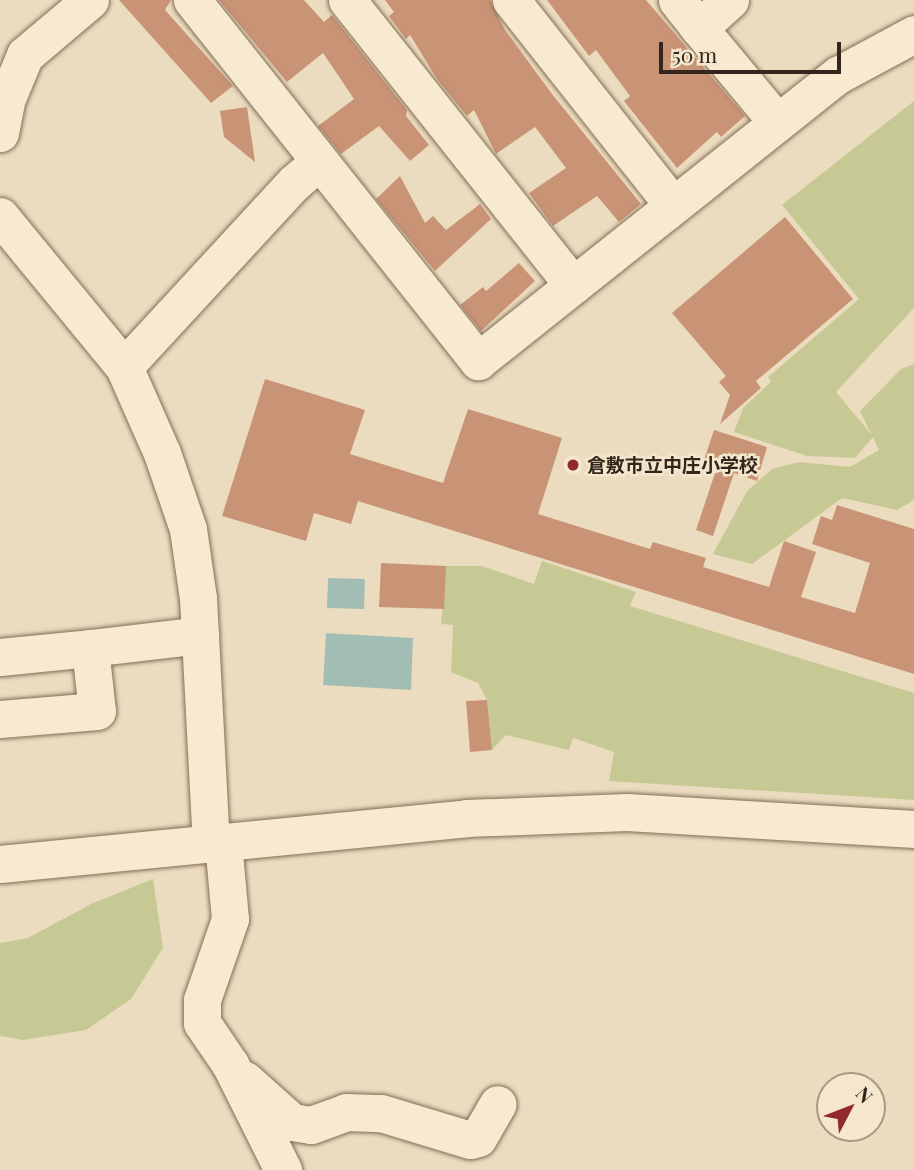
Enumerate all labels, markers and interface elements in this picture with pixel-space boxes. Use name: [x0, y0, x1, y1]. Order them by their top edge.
scale bar: [662, 28, 844, 72]
text: 50 m: [672, 40, 717, 68]
place label: 倉敷市立中庄小学校: [587, 454, 758, 476]
marker: 倉敷市立中庄小学校: [565, 457, 581, 473]
north arrow: [816, 1072, 886, 1142]
text: N: [851, 1080, 879, 1108]

